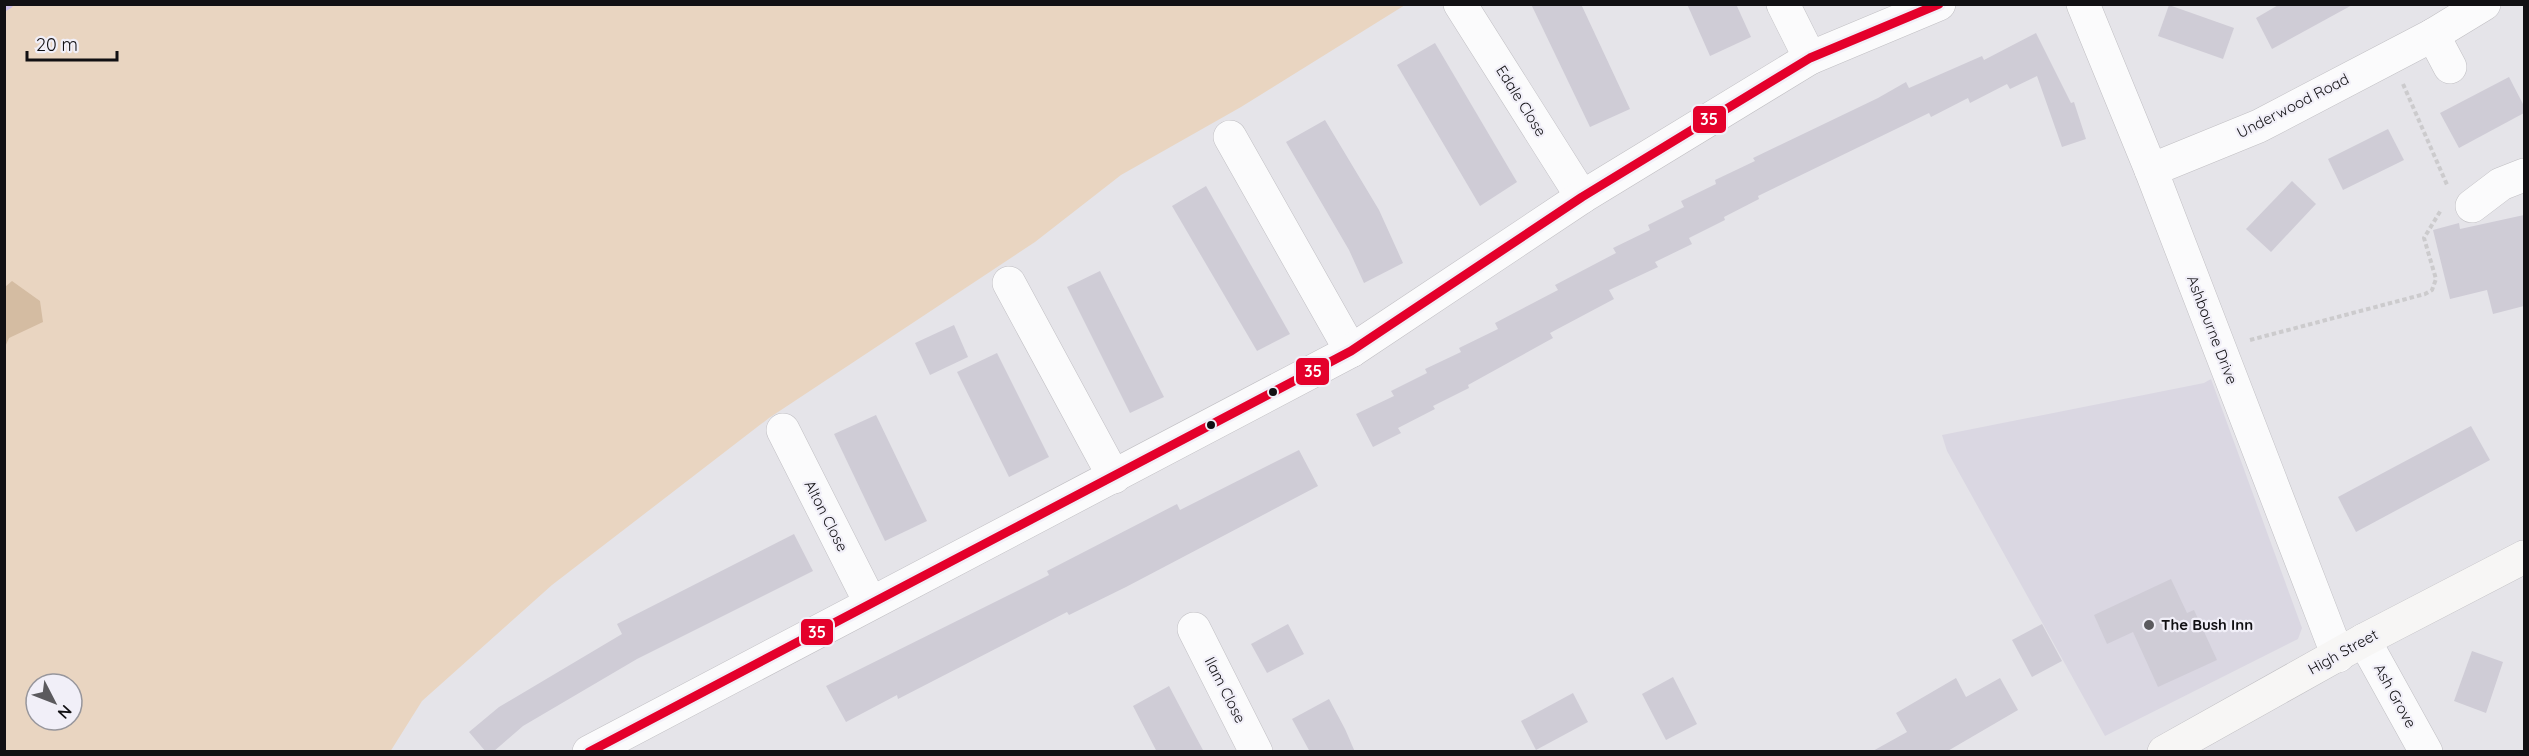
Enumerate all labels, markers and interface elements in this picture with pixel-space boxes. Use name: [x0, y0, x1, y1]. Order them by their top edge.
scale bar: [27, 24, 117, 62]
text: 20 m: [36, 33, 78, 56]
street label: Edale Close: [1492, 62, 1551, 140]
street label: Underwood Road: [2234, 69, 2352, 142]
line badge: 35: [1692, 105, 1727, 134]
text: 35: [1700, 109, 1718, 129]
street label: Ashbourne Drive: [2183, 273, 2242, 387]
line badge: 35: [1295, 357, 1330, 386]
text: 35: [1304, 361, 1322, 381]
unlabelled marker: [1267, 386, 1279, 398]
unlabelled marker: [1205, 419, 1217, 431]
street label: Alton Close: [800, 477, 853, 555]
place label: The Bush Inn: [2161, 615, 2253, 634]
line badge: 35: [800, 618, 834, 646]
marker: The Bush Inn: [2142, 618, 2156, 632]
text: 35: [808, 622, 826, 642]
street label: High Street: [2304, 625, 2381, 679]
street label: Ilam Close: [1201, 654, 1250, 726]
street label: Ash Grove: [2370, 660, 2421, 731]
north arrow: [24, 672, 84, 732]
text: N: [54, 701, 77, 723]

